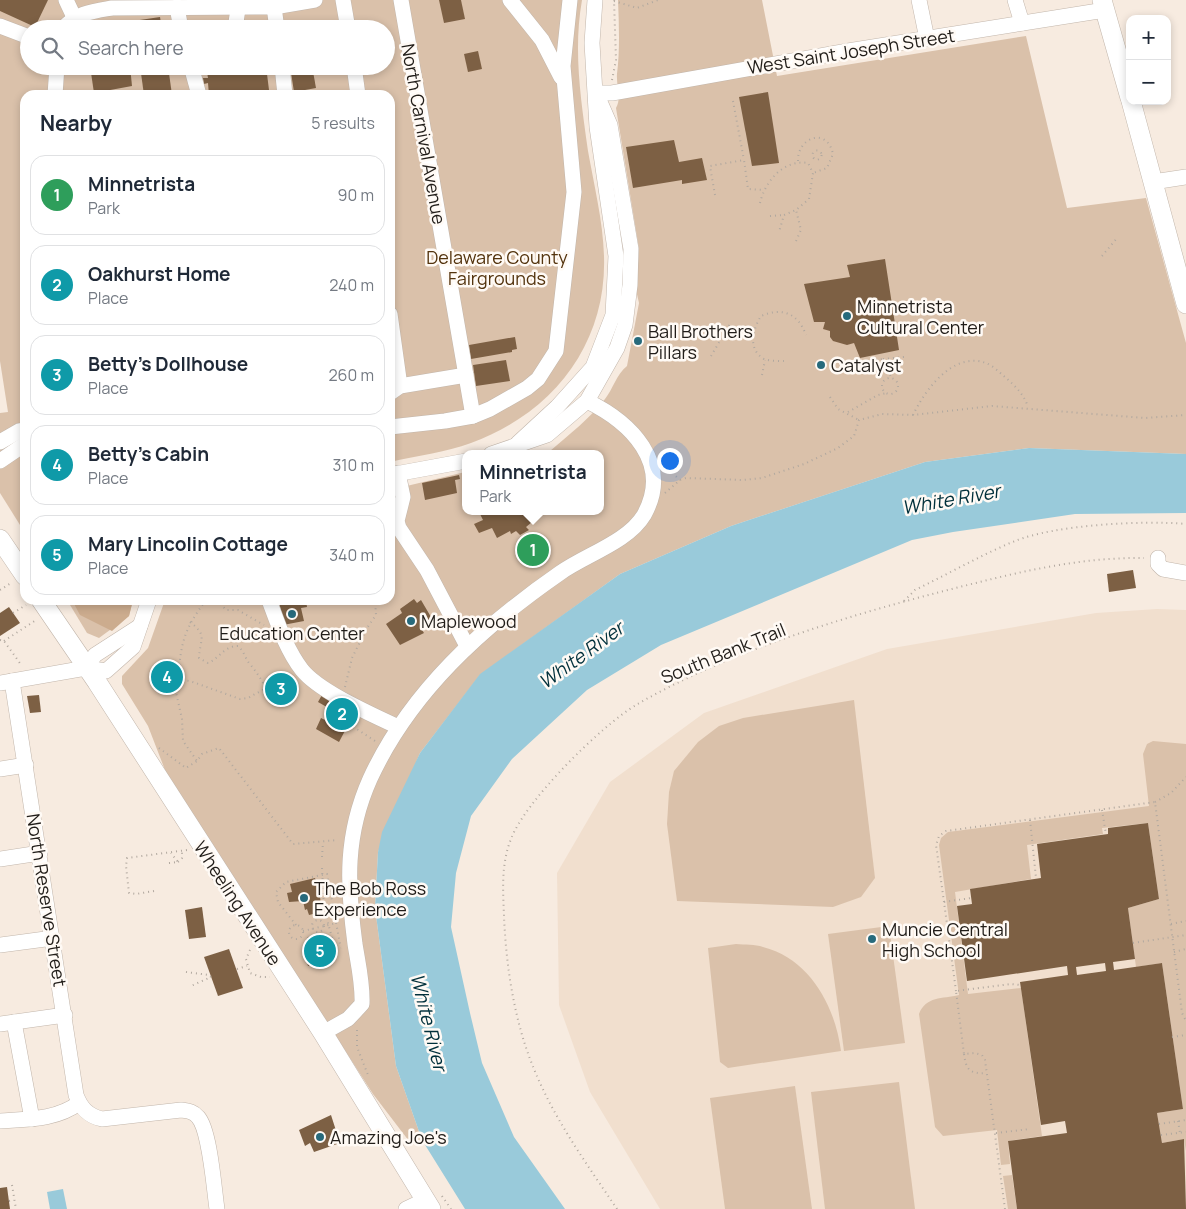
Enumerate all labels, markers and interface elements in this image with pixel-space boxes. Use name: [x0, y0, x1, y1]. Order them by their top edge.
map controls: [1126, 15, 1171, 105]
button: +: [1126, 15, 1171, 60]
search box: [20, 20, 395, 75]
street label: West Saint Joseph Street: [746, 23, 956, 79]
icon: search: [38, 34, 66, 62]
text: Search here: [78, 35, 184, 61]
street label: North Carnival Avenue: [396, 42, 452, 226]
button: −: [1126, 60, 1171, 105]
text: Nearby: [40, 109, 112, 137]
text: 5 results: [311, 112, 375, 134]
text: Minnetrista: [88, 171, 195, 197]
text: 1: [53, 184, 61, 206]
text: 90 m: [338, 184, 374, 206]
text: Park: [88, 197, 120, 219]
park label: Delaware County Fairgrounds: [426, 245, 568, 290]
text: Oakhurst Home: [88, 261, 231, 287]
text: 2: [52, 274, 62, 296]
text: 240 m: [329, 274, 374, 296]
text: Place: [88, 287, 128, 309]
place label: Minnetrista Cultural Center: [857, 294, 985, 339]
marker: Minnetrista Cultural Center: [841, 310, 853, 322]
place label: Ball Brothers Pillars: [648, 319, 753, 364]
marker: Ball Brothers Pillars: [632, 335, 644, 347]
text: Betty's Dollhouse: [88, 351, 248, 377]
place label: Catalyst: [831, 353, 901, 377]
marker: Catalyst: [815, 359, 827, 371]
text: 3: [52, 364, 62, 386]
text: 260 m: [328, 364, 374, 386]
text: Place: [88, 377, 128, 399]
text: Betty's Cabin: [88, 441, 209, 467]
your location: [657, 448, 683, 474]
popup: [462, 450, 604, 515]
text: 4: [52, 454, 62, 476]
text: 310 m: [332, 454, 374, 476]
text: Minnetrista: [479, 459, 587, 485]
text: Place: [88, 467, 128, 489]
water label: White River: [900, 477, 1004, 520]
text: Park: [479, 485, 511, 507]
text: Mary Lincolin Cottage: [88, 531, 288, 557]
pin: 1: [517, 531, 549, 569]
text: 5: [52, 544, 62, 566]
text: 340 m: [329, 544, 374, 566]
text: Place: [88, 557, 128, 579]
marker: Education Center: [286, 608, 298, 620]
place label: Maplewood: [421, 609, 517, 633]
water label: White River: [533, 614, 631, 695]
marker: Maplewood: [405, 615, 417, 627]
street label: South Bank Trail: [657, 617, 789, 689]
place label: Education Center: [219, 621, 365, 645]
pin: 4: [151, 658, 183, 696]
pin: 3: [265, 670, 297, 708]
pin: 2: [326, 695, 358, 733]
street label: North Reserve Street: [21, 812, 73, 988]
street label: Wheeling Avenue: [189, 836, 287, 970]
place label: The Bob Ross Experience: [314, 876, 426, 921]
marker: The Bob Ross Experience: [298, 892, 310, 904]
place label: Muncie Central High School: [882, 917, 1008, 962]
pin: 5: [304, 932, 336, 970]
marker: Muncie Central High School: [866, 933, 878, 945]
water label: White River: [404, 971, 454, 1075]
place label: Amazing Joe's: [330, 1125, 447, 1149]
marker: Amazing Joe's: [314, 1131, 326, 1143]

